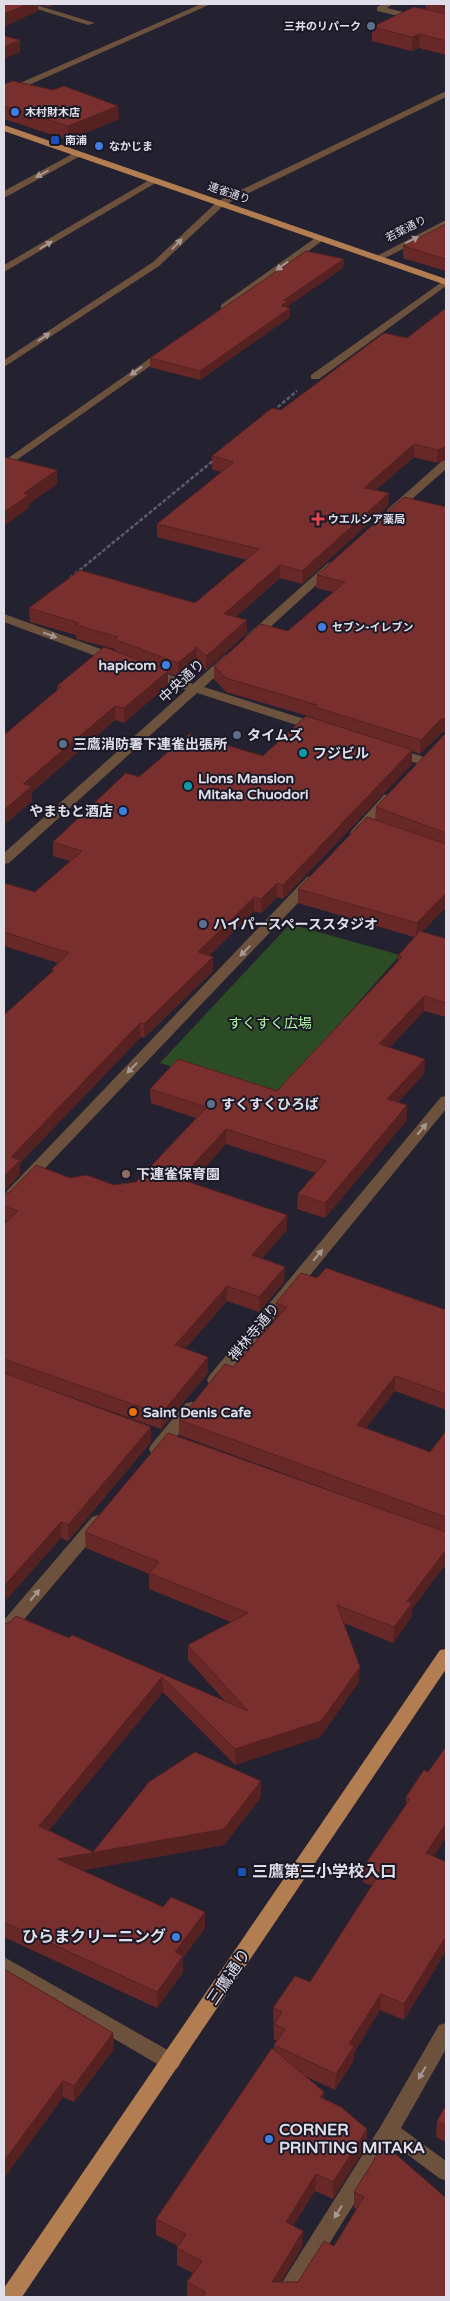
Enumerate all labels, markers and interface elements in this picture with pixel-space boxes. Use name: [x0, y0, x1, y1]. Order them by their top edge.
place label: 三井のリパーク: [284, 20, 361, 33]
marker: 三井のリパーク: [365, 20, 377, 32]
marker: 木村財木店: [9, 106, 21, 118]
place label: 木村財木店: [25, 106, 80, 119]
marker: 南浦: [49, 134, 61, 146]
place label: 南浦: [65, 134, 87, 147]
marker: なかじま: [93, 140, 105, 152]
place label: なかじま: [109, 140, 153, 153]
one-way arrow: [34, 170, 49, 178]
street label: 連雀通り: [206, 180, 252, 206]
street label: 若葉通り: [383, 213, 429, 245]
one-way arrow: [405, 236, 419, 244]
one-way arrow: [170, 238, 182, 250]
one-way arrow: [39, 240, 52, 249]
one-way arrow: [275, 261, 289, 271]
one-way arrow: [38, 332, 51, 342]
one-way arrow: [129, 366, 143, 376]
marker: ウエルシア薬局: [312, 513, 324, 525]
place label: ウエルシア薬局: [328, 513, 405, 526]
marker: セブン-イレブン: [316, 621, 328, 633]
place label: セブン-イレブン: [332, 621, 414, 634]
one-way arrow: [42, 632, 57, 639]
street label: 中央通り: [156, 656, 208, 706]
place label: hapicom: [99, 657, 156, 674]
marker: hapicom: [160, 659, 172, 671]
place label: タイムズ: [247, 727, 303, 744]
marker: タイムズ: [231, 729, 243, 741]
place label: 三鷹消防署下連雀出張所: [73, 736, 227, 753]
marker: 三鷹消防署下連雀出張所: [57, 738, 69, 750]
place label: フジビル: [313, 745, 369, 762]
marker: フジビル: [297, 747, 309, 759]
place label: Lions Mansion Mitaka Chuodori: [198, 770, 309, 803]
marker: Lions Mansion Mitaka Chuodori: [182, 780, 194, 792]
place label: やまもと酒店: [29, 803, 113, 820]
marker: やまもと酒店: [117, 805, 129, 817]
place label: ハイパースペーススタジオ: [213, 916, 378, 933]
marker: ハイパースペーススタジオ: [197, 918, 209, 930]
one-way arrow: [239, 944, 251, 956]
park label: すくすく広場: [228, 1015, 312, 1032]
one-way arrow: [127, 1062, 139, 1074]
place label: すくすくひろば: [221, 1096, 319, 1113]
marker: すくすくひろば: [205, 1098, 217, 1110]
one-way arrow: [416, 1123, 427, 1136]
place label: 下連雀保育園: [136, 1166, 220, 1183]
marker: 下連雀保育園: [120, 1168, 132, 1180]
one-way arrow: [313, 1249, 324, 1262]
street label: 禅林寺通り: [225, 1300, 283, 1364]
place label: Saint Denis Cafe: [143, 1404, 251, 1421]
marker: Saint Denis Cafe: [127, 1406, 139, 1418]
one-way arrow: [29, 1589, 40, 1601]
place label: 三鷹第三小学校入口: [252, 1862, 396, 1882]
marker: 三鷹第三小学校入口: [236, 1866, 248, 1878]
place label: ひらまクリーニング: [22, 1927, 166, 1947]
marker: ひらまクリーニング: [170, 1931, 182, 1943]
street label: 三鷹通り: [203, 1945, 255, 2009]
one-way arrow: [418, 2066, 426, 2080]
place label: CORNER PRINTING MITAKA: [279, 2120, 425, 2158]
marker: CORNER PRINTING MITAKA: [263, 2133, 275, 2145]
one-way arrow: [333, 2205, 343, 2219]

